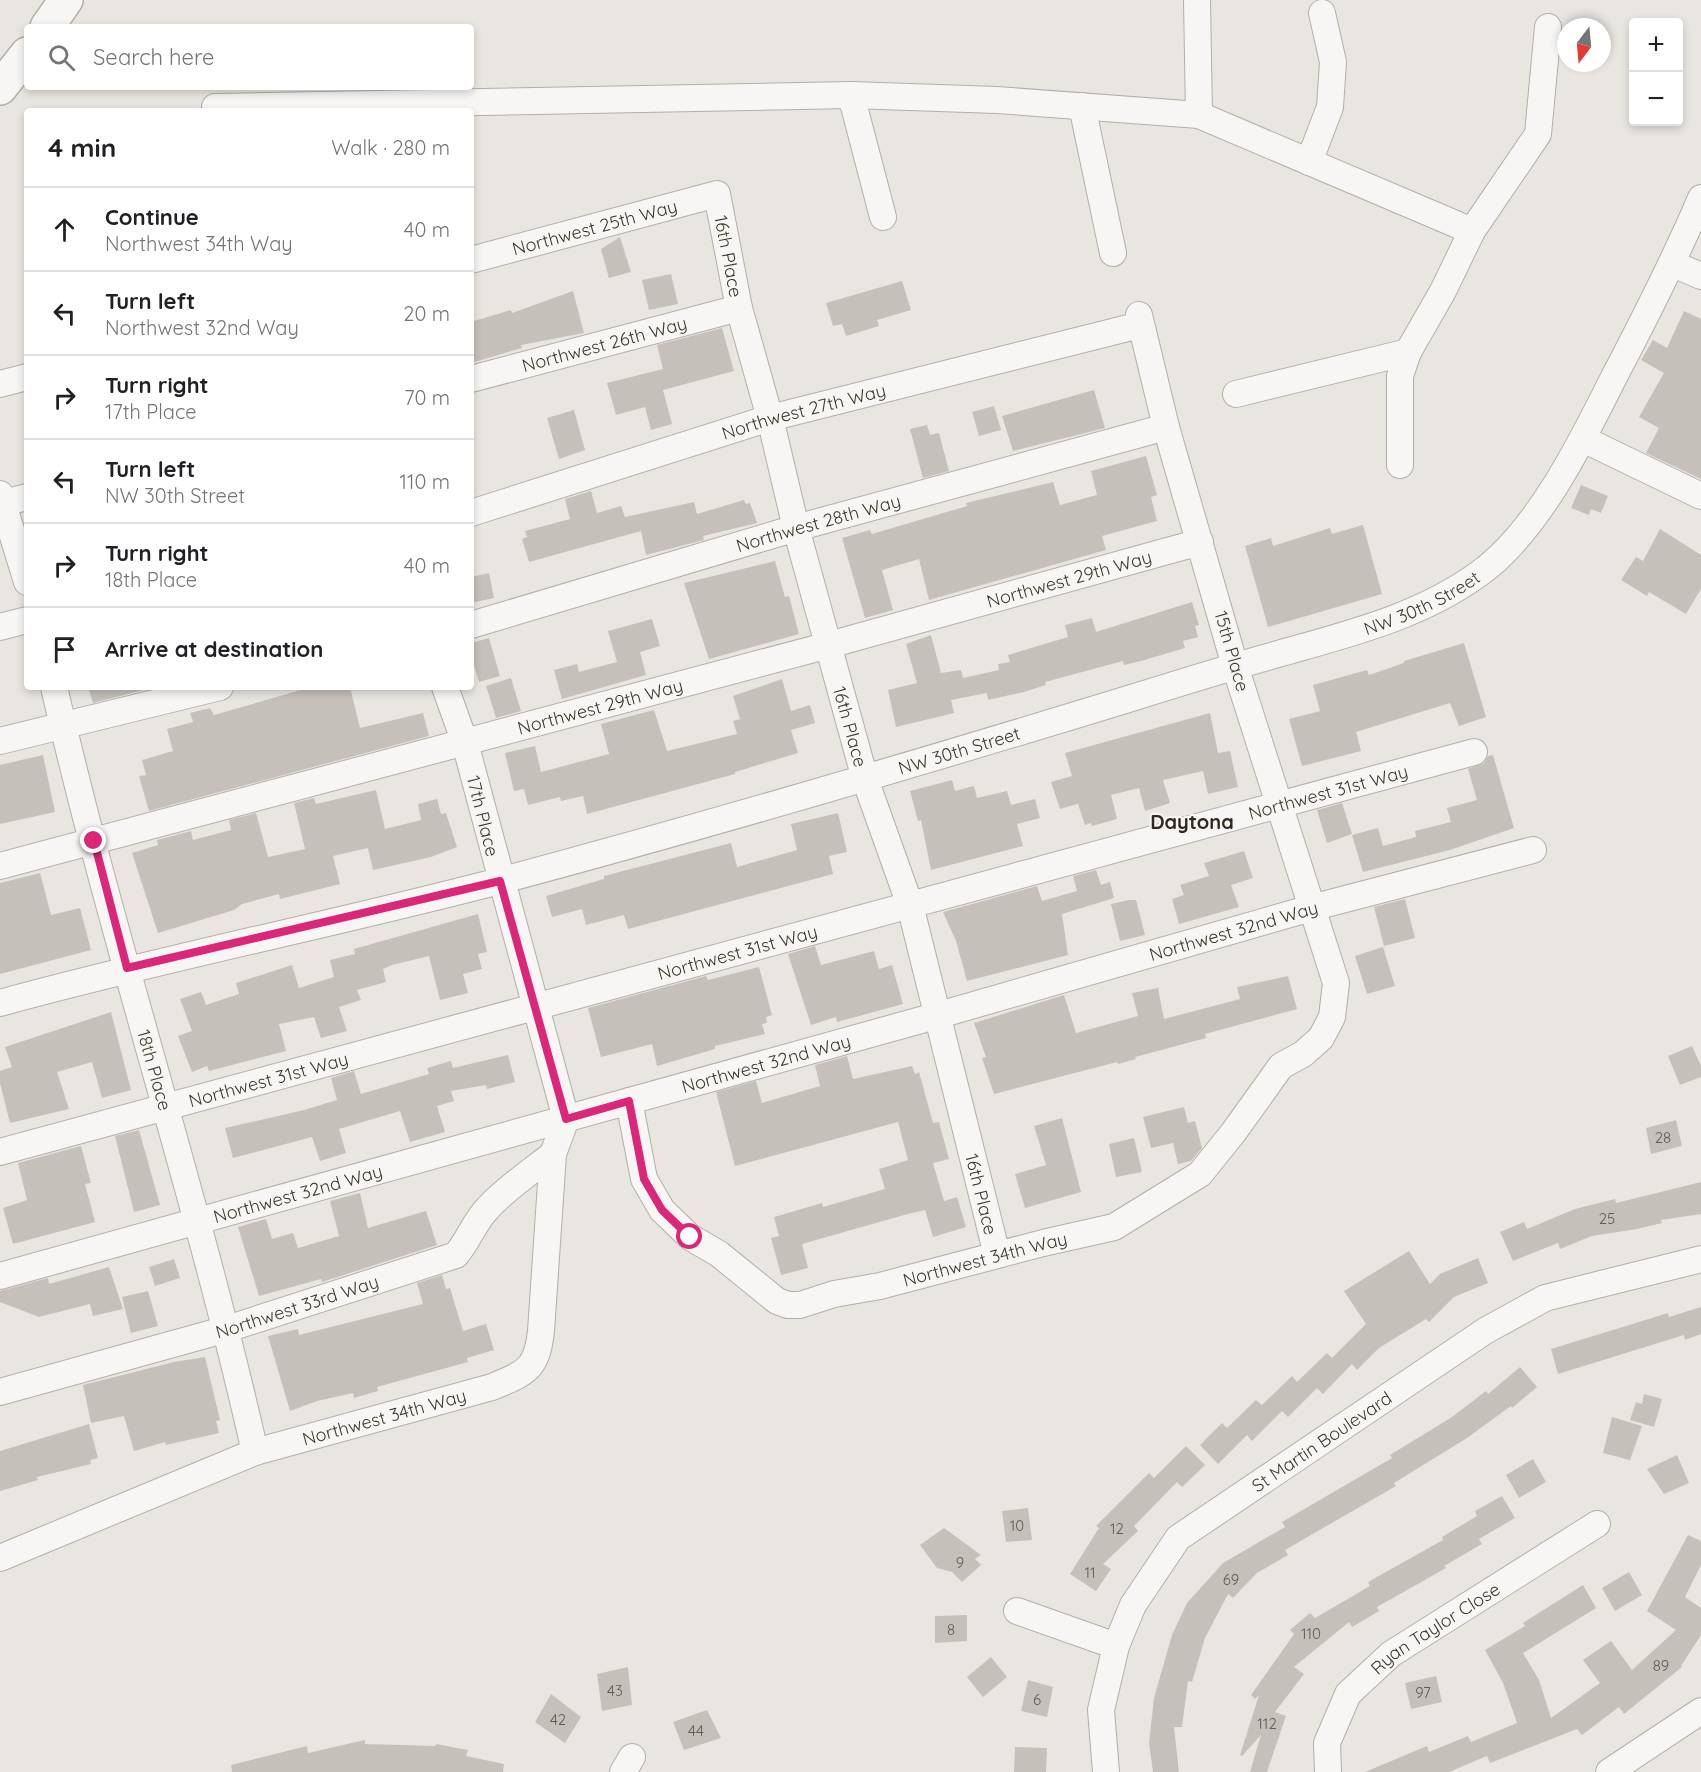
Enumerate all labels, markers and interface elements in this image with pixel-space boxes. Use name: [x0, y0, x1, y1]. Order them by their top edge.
north arrow: [1557, 18, 1611, 72]
map controls: [1629, 18, 1683, 126]
button: +: [1629, 18, 1683, 72]
search box: [24, 24, 474, 90]
icon: search: [45, 41, 78, 74]
text: Search here: [93, 43, 214, 71]
button: −: [1629, 72, 1683, 126]
text: 4 min: [48, 131, 116, 164]
text: Walk · 280 m: [331, 135, 450, 160]
street label: Northwest 25th Way: [510, 194, 680, 260]
text: Continue: [105, 203, 199, 231]
icon: ahead: [48, 213, 81, 246]
street label: 16th Place: [710, 213, 748, 299]
text: 40 m: [404, 217, 450, 242]
text: Northwest 34th Way: [105, 231, 293, 256]
text: Turn left: [105, 287, 195, 315]
icon: left: [48, 297, 81, 330]
text: 20 m: [403, 301, 450, 326]
street label: Northwest 26th Way: [519, 311, 689, 377]
text: Northwest 32nd Way: [105, 315, 299, 340]
text: Turn right: [105, 371, 209, 399]
street label: Northwest 27th Way: [719, 378, 888, 444]
icon: right: [48, 381, 81, 414]
text: 70 m: [404, 385, 450, 410]
text: 17th Place: [105, 399, 197, 424]
text: Turn left: [105, 455, 195, 483]
icon: left: [48, 465, 81, 498]
text: 110 m: [400, 469, 450, 494]
text: NW 30th Street: [105, 483, 245, 508]
street label: Northwest 28th Way: [733, 489, 903, 557]
text: Turn right: [105, 539, 209, 567]
street label: Northwest 29th Way: [984, 545, 1154, 612]
icon: right: [48, 549, 81, 582]
text: 40 m: [404, 553, 450, 578]
street label: NW 30th Street: [1361, 565, 1484, 640]
text: 18th Place: [105, 567, 197, 592]
street label: 15th Place: [1210, 608, 1254, 694]
icon: arrive: [48, 633, 81, 666]
text: Arrive at destination: [105, 635, 323, 663]
street label: Northwest 29th Way: [515, 673, 685, 739]
street label: 16th Place: [828, 683, 873, 770]
street label: NW 30th Street: [895, 721, 1023, 779]
street label: Northwest 31st Way: [1246, 759, 1410, 824]
street label: 17th Place: [462, 773, 504, 859]
district label: Daytona: [1150, 809, 1234, 834]
route end: [80, 827, 106, 853]
street label: Northwest 32nd Way: [1146, 895, 1320, 965]
street label: Northwest 31st Way: [655, 919, 820, 985]
street label: 18th Place: [133, 1027, 177, 1113]
street label: Northwest 32nd Way: [679, 1029, 853, 1098]
street label: Northwest 31st Way: [186, 1047, 351, 1112]
house number: 28: [1655, 1128, 1671, 1147]
street label: 16th Place: [961, 1151, 1003, 1237]
street label: Northwest 32nd Way: [211, 1159, 385, 1228]
house number: 25: [1599, 1209, 1615, 1228]
route start: [676, 1223, 702, 1249]
street label: Northwest 34th Way: [900, 1226, 1069, 1291]
street label: Northwest 33rd Way: [213, 1269, 381, 1343]
street label: Northwest 34th Way: [300, 1383, 469, 1450]
street label: St Martin Boulevard: [1247, 1386, 1396, 1497]
house number: 10: [1010, 1516, 1024, 1535]
house number: 12: [1110, 1519, 1124, 1538]
house number: 9: [956, 1553, 964, 1572]
house number: 11: [1084, 1563, 1096, 1582]
house number: 69: [1223, 1570, 1239, 1589]
street label: Ryan Taylor Close: [1365, 1577, 1504, 1679]
house number: 8: [947, 1620, 955, 1639]
house number: 110: [1301, 1624, 1321, 1643]
house number: 89: [1653, 1656, 1669, 1675]
house number: 43: [607, 1681, 623, 1700]
house number: 97: [1415, 1683, 1431, 1702]
house number: 6: [1033, 1690, 1041, 1709]
house number: 42: [550, 1710, 566, 1729]
house number: 112: [1257, 1714, 1277, 1733]
house number: 44: [688, 1721, 704, 1740]

